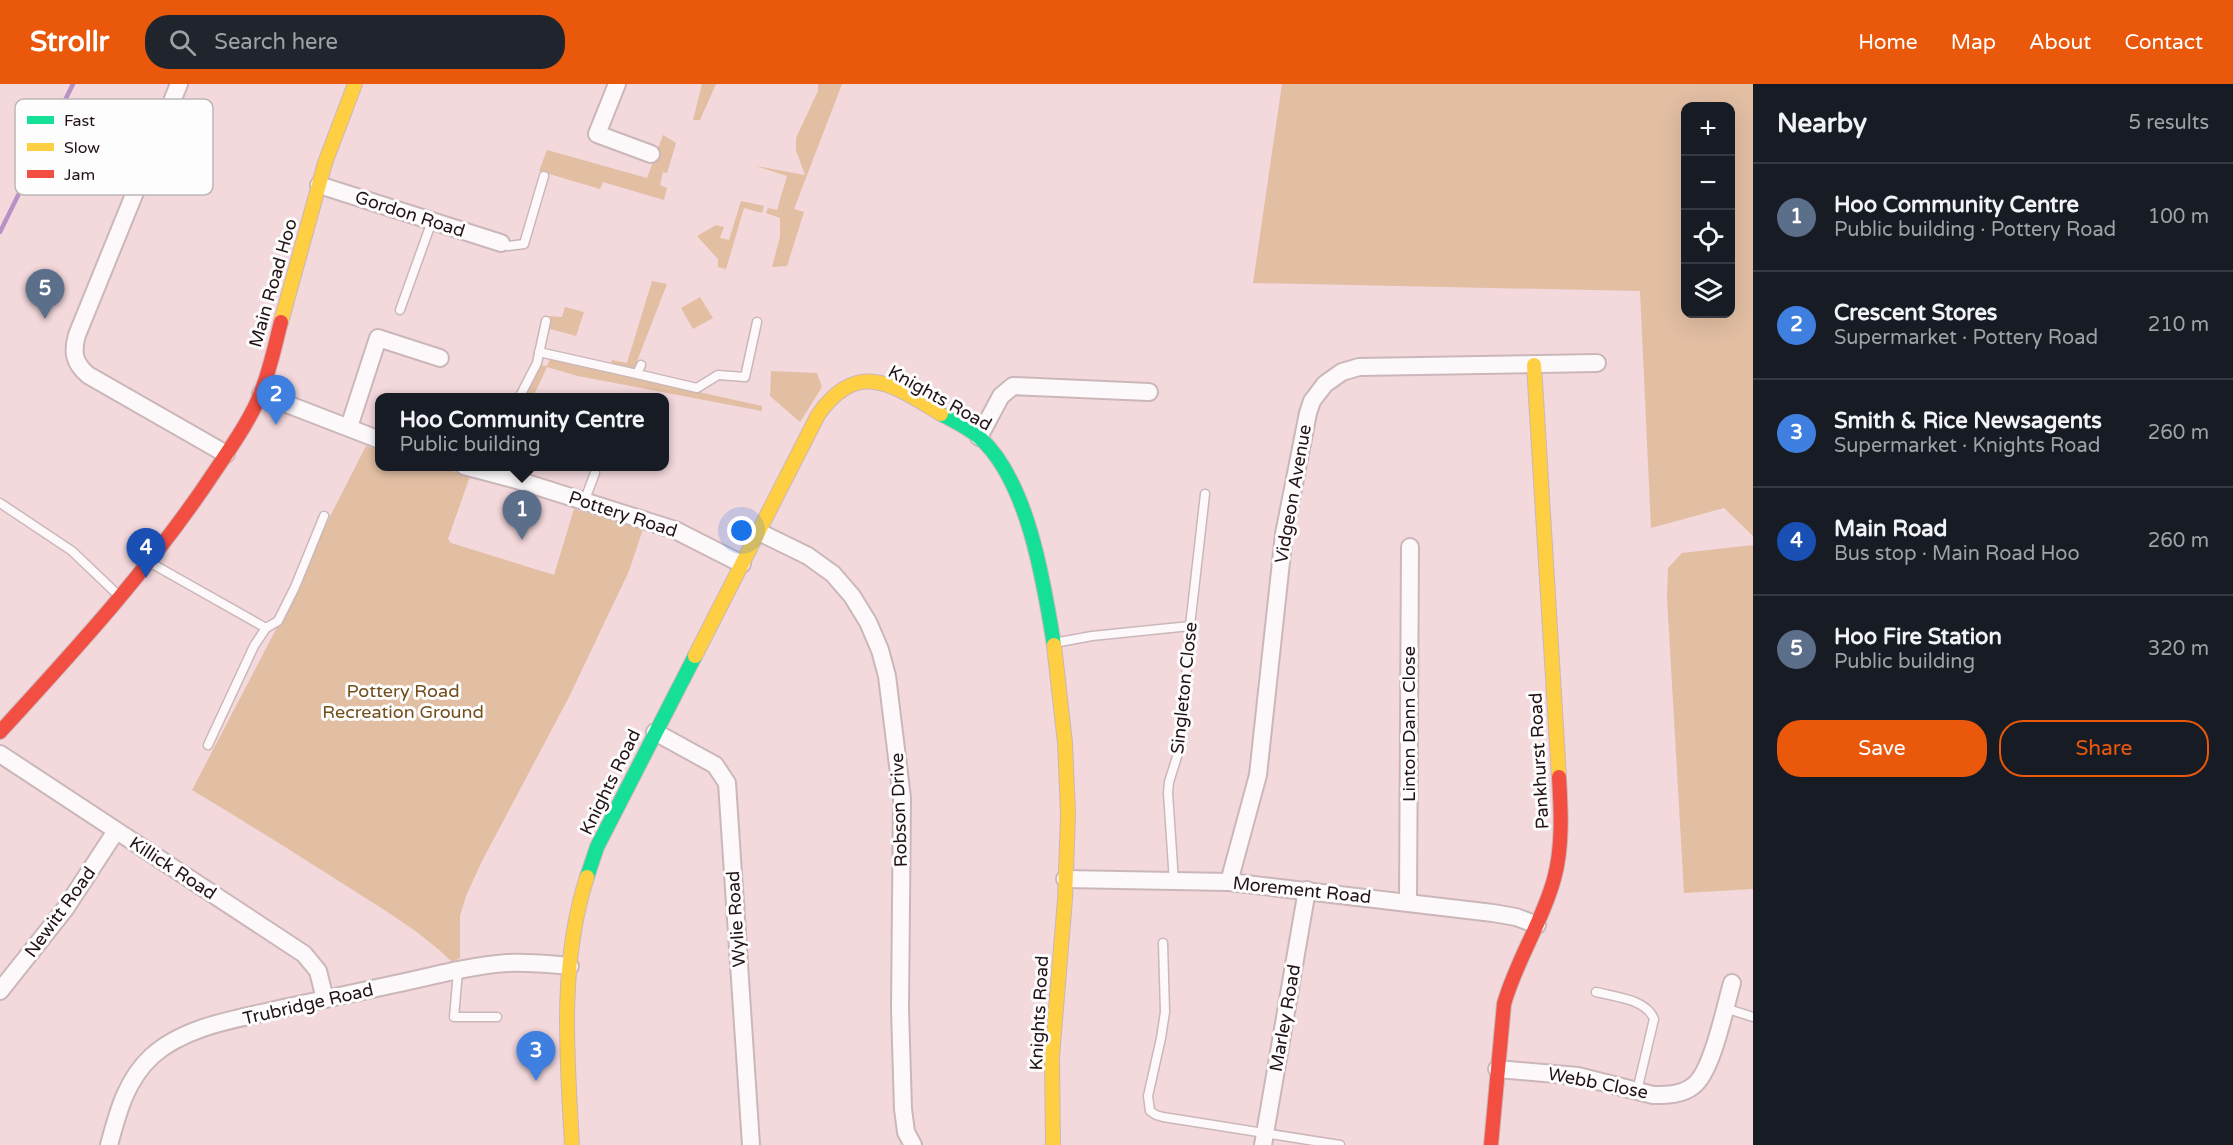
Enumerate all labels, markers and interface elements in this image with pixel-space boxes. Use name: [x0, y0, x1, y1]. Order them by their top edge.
search box: [145, 15, 565, 69]
text: Strollr: [30, 25, 109, 59]
icon: search: [166, 26, 199, 59]
text: Search here: [214, 29, 338, 55]
text: Home: [1858, 30, 1918, 55]
text: Map: [1951, 30, 1996, 55]
text: About: [2029, 30, 2091, 55]
text: Contact: [2124, 30, 2203, 55]
legend: [15, 99, 213, 195]
map controls: [1681, 102, 1735, 318]
button: +: [1681, 102, 1735, 156]
text: Nearby: [1777, 108, 1867, 139]
text: Fast: [64, 111, 95, 131]
text: 5 results: [2129, 111, 2209, 135]
text: Slow: [64, 138, 100, 158]
button: −: [1681, 156, 1735, 210]
text: Jam: [64, 165, 95, 185]
street label: Gordon Road: [352, 186, 468, 242]
text: Hoo Community Centre: [1834, 192, 2079, 218]
text: 1: [1790, 205, 1803, 229]
text: 100 m: [2148, 205, 2209, 229]
button: locate: [1681, 210, 1735, 264]
street label: Main Road Hoo: [244, 216, 302, 350]
text: Public building · Pottery Road: [1834, 218, 2116, 242]
button: layers: [1681, 264, 1735, 318]
pin: 5: [26, 270, 64, 319]
text: Crescent Stores: [1834, 300, 1997, 326]
text: 2: [1790, 313, 1803, 337]
text: 210 m: [2148, 313, 2209, 337]
text: Supermarket · Pottery Road: [1834, 326, 2098, 350]
street label: Knights Road: [884, 360, 996, 436]
pin: 2: [256, 376, 296, 425]
popup: [375, 393, 669, 471]
text: Hoo Community Centre: [400, 407, 644, 433]
text: Smith & Rice Newsagents: [1834, 408, 2102, 434]
text: 3: [1790, 421, 1803, 445]
text: 260 m: [2148, 421, 2209, 445]
street label: Vidgeon Avenue: [1270, 423, 1316, 565]
text: Public building: [400, 433, 541, 457]
text: Supermarket · Knights Road: [1834, 434, 2100, 458]
street label: Pottery Road: [566, 486, 680, 542]
pin: 1: [502, 490, 542, 540]
your location: [727, 516, 756, 545]
text: Main Road: [1834, 516, 1948, 542]
pin: 4: [126, 528, 166, 578]
text: 4: [1790, 529, 1803, 553]
text: 260 m: [2148, 529, 2209, 553]
text: Bus stop · Main Road Hoo: [1834, 542, 2080, 566]
street label: Singleton Close: [1166, 621, 1202, 755]
text: Hoo Fire Station: [1834, 624, 2002, 650]
text: 5: [1790, 637, 1803, 661]
text: 320 m: [2148, 637, 2209, 661]
street label: Linton Dann Close: [1398, 646, 1420, 802]
text: Public building: [1834, 650, 1975, 674]
park label: Pottery Road Recreation Ground: [322, 680, 484, 723]
street label: Pankhurst Road: [1524, 692, 1554, 830]
button: Save: [1777, 720, 1987, 777]
button: Share: [1999, 720, 2209, 777]
street label: Knights Road: [575, 725, 645, 839]
street label: Robson Drive: [886, 752, 912, 868]
street label: Killick Road: [125, 832, 221, 904]
street label: Newitt Road: [20, 862, 100, 962]
street label: Wylie Road: [722, 870, 750, 968]
street label: Morement Road: [1232, 872, 1372, 908]
street label: Knights Road: [1025, 955, 1053, 1071]
street label: Marley Road: [1265, 963, 1305, 1073]
street label: Trubridge Road: [241, 978, 375, 1030]
pin: 3: [516, 1032, 556, 1081]
street label: Webb Close: [1546, 1062, 1650, 1104]

